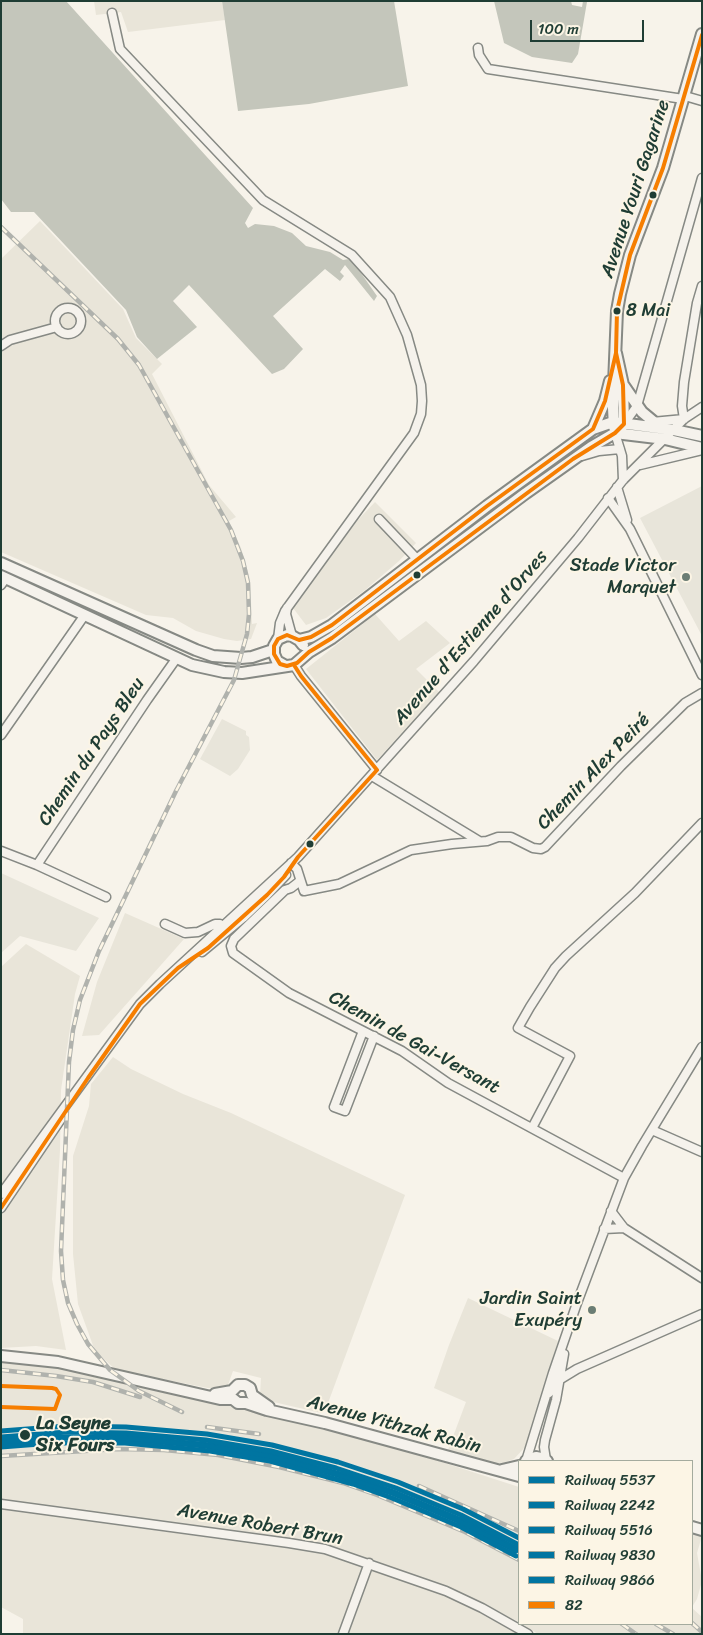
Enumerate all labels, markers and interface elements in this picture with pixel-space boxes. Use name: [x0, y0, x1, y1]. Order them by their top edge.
scale bar: [533, 10, 647, 42]
text: 100 m: [538, 16, 579, 42]
street label: Avenue Youri Gagarine: [597, 97, 675, 281]
unlabelled marker: [648, 190, 658, 200]
place label: 8 Mai: [626, 300, 670, 322]
marker: 8 Mai: [612, 306, 622, 316]
street label: Avenue d'Estienne d'Orves: [389, 546, 553, 730]
place label: Stade Victor Marquet: [570, 555, 676, 599]
unlabelled marker: [412, 570, 422, 580]
marker: Stade Victor Marquet: [680, 571, 692, 583]
street label: Chemin du Pays Bleu: [34, 674, 150, 830]
street label: Chemin Alex Peiré: [533, 709, 655, 835]
unlabelled marker: [305, 839, 315, 849]
street label: Chemin de Gai-Versant: [325, 986, 503, 1100]
place label: Jardin Saint Exupéry: [480, 1288, 582, 1332]
marker: Jardin Saint Exupéry: [586, 1304, 598, 1316]
street label: Avenue Yithzak Rabin: [305, 1391, 483, 1459]
place label: La Seyne Six Fours: [36, 1413, 115, 1457]
marker: La Seyne Six Fours: [18, 1428, 32, 1442]
legend: [518, 1460, 693, 1625]
text: Railway 5537: [565, 1467, 655, 1493]
text: Railway 2242: [565, 1492, 655, 1518]
street label: Avenue Robert Brun: [176, 1499, 344, 1551]
text: Railway 5516: [565, 1517, 653, 1543]
text: Railway 9830: [565, 1542, 656, 1568]
text: Railway 9866: [565, 1567, 655, 1593]
text: 82: [565, 1592, 583, 1618]

